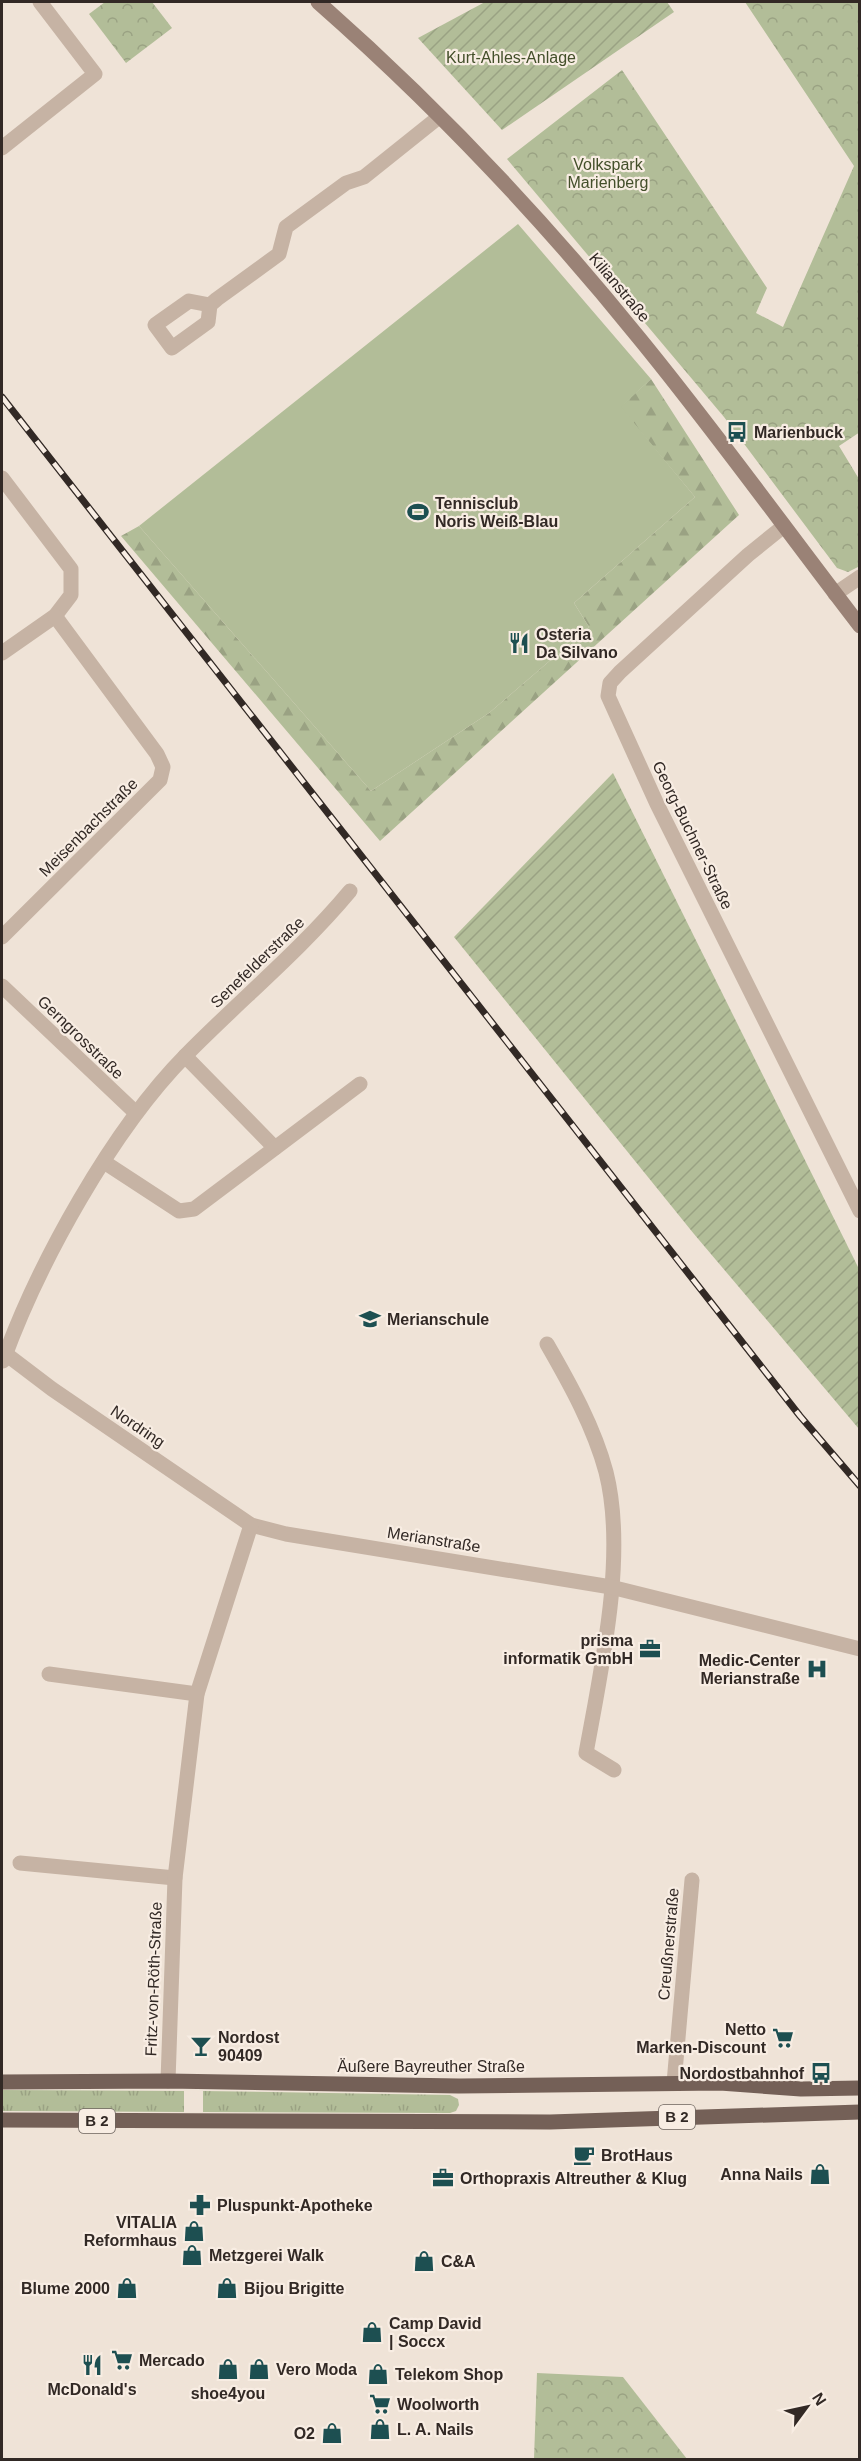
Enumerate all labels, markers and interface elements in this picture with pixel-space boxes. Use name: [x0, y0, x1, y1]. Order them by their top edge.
park label: Kurt-Ahles-Anlage: [446, 49, 576, 66]
park label: Volkspark Marienberg: [568, 156, 648, 191]
street label: Kilianstraße: [586, 249, 653, 325]
bus stop icon: Marienbuck: [725, 420, 749, 444]
place label: Marienbuck: [754, 424, 843, 441]
place label: Tennisclub Noris Weiß-Blau: [435, 495, 558, 530]
sports icon: Tennisclub Noris Weiß-Blau: [406, 500, 430, 524]
place label: Osteria Da Silvano: [536, 626, 618, 661]
restaurant icon: Osteria Da Silvano: [507, 631, 531, 655]
street label: Georg-Buchner-Straße: [649, 758, 736, 912]
street label: Meisenbachstraße: [36, 775, 141, 880]
street label: Senefelderstraße: [207, 914, 307, 1011]
street label: Gerngrosstraße: [34, 992, 127, 1082]
school or university icon: Merianschule: [358, 1307, 382, 1331]
place label: Merianschule: [387, 1311, 489, 1328]
street label: Nordring: [108, 1402, 168, 1451]
street label: Merianstraße: [386, 1524, 482, 1555]
place label: prisma informatik GmbH: [503, 1632, 633, 1667]
office icon: prisma informatik GmbH: [638, 1637, 662, 1661]
place label: Medic-Center Merianstraße: [699, 1652, 800, 1687]
hospital icon: Medic-Center Merianstraße: [805, 1657, 829, 1681]
street label: Creußnerstraße: [655, 1887, 682, 2001]
street label: Fritz-von-Röth-Straße: [142, 1901, 165, 2057]
place label: Netto Marken-Discount: [636, 2021, 767, 2056]
supermarket icon: Netto Marken-Discount: [771, 2026, 795, 2050]
place label: Nordost 90409: [218, 2029, 280, 2064]
bar icon: Nordost 90409: [189, 2034, 213, 2058]
street label: Äußere Bayreuther Straße: [337, 2058, 525, 2075]
bus stop icon: Nordostbahnhof: [809, 2061, 833, 2085]
place label: Nordostbahnhof: [680, 2065, 805, 2082]
road number: B 2: [659, 2105, 695, 2129]
road number: B 2: [79, 2109, 115, 2133]
cafe icon: BrotHaus: [572, 2143, 596, 2167]
place label: BrotHaus: [601, 2147, 673, 2164]
shop icon: Anna Nails: [808, 2162, 832, 2186]
office icon: Orthopraxis Altreuther & Klug: [431, 2166, 455, 2190]
place label: Anna Nails: [720, 2166, 803, 2183]
place label: Orthopraxis Altreuther & Klug: [460, 2170, 687, 2187]
pharmacy icon: Pluspunkt-Apotheke: [188, 2193, 212, 2217]
place label: Pluspunkt-Apotheke: [217, 2197, 373, 2214]
place label: VITALIA Reformhaus: [84, 2214, 177, 2249]
shop icon: VITALIA Reformhaus: [182, 2219, 206, 2243]
shop icon: Metzgerei Walk: [180, 2243, 204, 2267]
place label: Metzgerei Walk: [209, 2247, 324, 2264]
shop icon: C&A: [412, 2249, 436, 2273]
place label: C&A: [441, 2253, 476, 2270]
shop icon: Blume 2000: [115, 2276, 139, 2300]
shop icon: Bijou Brigitte: [215, 2276, 239, 2300]
place label: Blume 2000: [21, 2280, 110, 2297]
place label: Bijou Brigitte: [244, 2280, 345, 2297]
place label: Camp David | Soccx: [389, 2315, 481, 2350]
shop icon: Camp David | Soccx: [360, 2320, 384, 2344]
supermarket icon: Mercado: [110, 2348, 134, 2372]
place label: Mercado: [139, 2352, 205, 2369]
restaurant icon: McDonald's: [80, 2353, 104, 2377]
shop icon: shoe4you: [216, 2357, 240, 2381]
shop icon: Vero Moda: [247, 2357, 271, 2381]
place label: Vero Moda: [276, 2361, 357, 2378]
shop icon: Telekom Shop: [366, 2362, 390, 2386]
place label: Telekom Shop: [395, 2366, 503, 2383]
north arrow: [777, 2377, 837, 2437]
place label: McDonald's: [47, 2381, 137, 2398]
place label: shoe4you: [191, 2385, 265, 2402]
text: N: [809, 2390, 829, 2409]
supermarket icon: Woolworth: [368, 2392, 392, 2416]
place label: Woolworth: [397, 2396, 479, 2413]
shop icon: L. A. Nails: [368, 2417, 392, 2441]
shop icon: O2: [320, 2421, 344, 2445]
place label: L. A. Nails: [397, 2421, 474, 2438]
place label: O2: [294, 2425, 315, 2442]

